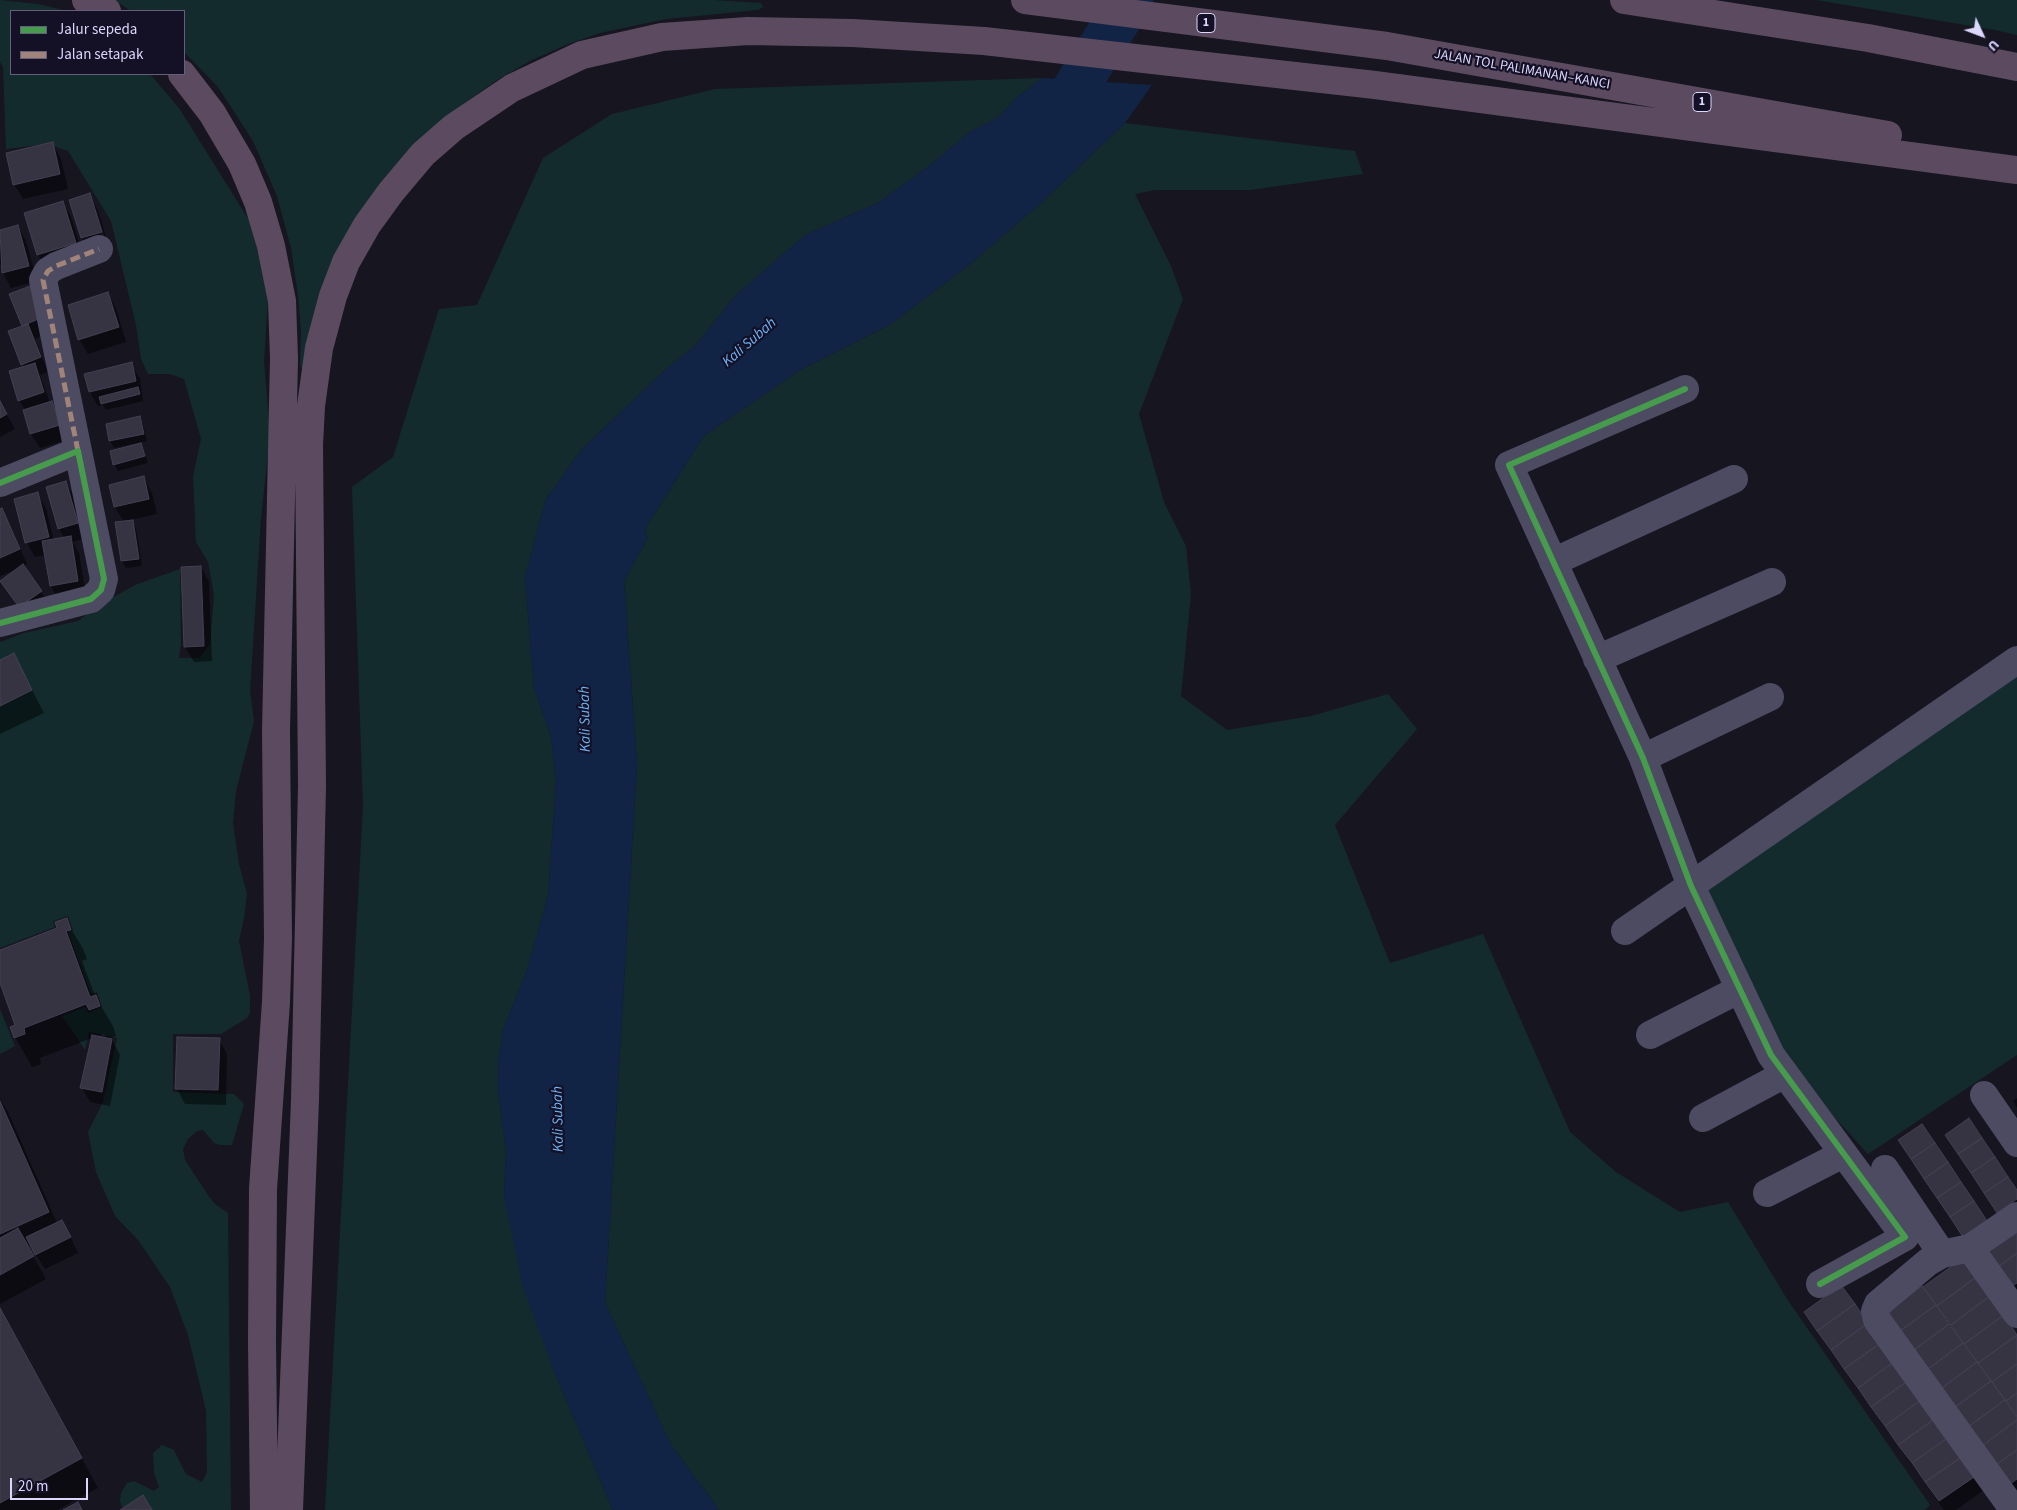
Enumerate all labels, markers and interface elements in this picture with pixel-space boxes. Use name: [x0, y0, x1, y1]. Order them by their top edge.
legend: [10, 10, 185, 75]
north arrow: [1957, 10, 2007, 60]
road number: 1: [1197, 13, 1215, 32]
text: Jalur sepeda: [57, 19, 137, 40]
text: U: [1982, 35, 2003, 55]
text: Jalan setapak: [57, 44, 143, 65]
street label: JALAN TOL PALIMANAN–KANCI: [1433, 46, 1611, 94]
road number: 1: [1693, 92, 1711, 111]
water label: Kali Subah: [719, 315, 781, 371]
water label: Kali Subah: [576, 686, 596, 752]
water label: Kali Subah: [549, 1086, 569, 1152]
scale bar: [12, 1468, 90, 1500]
text: 20 m: [18, 1476, 48, 1497]

